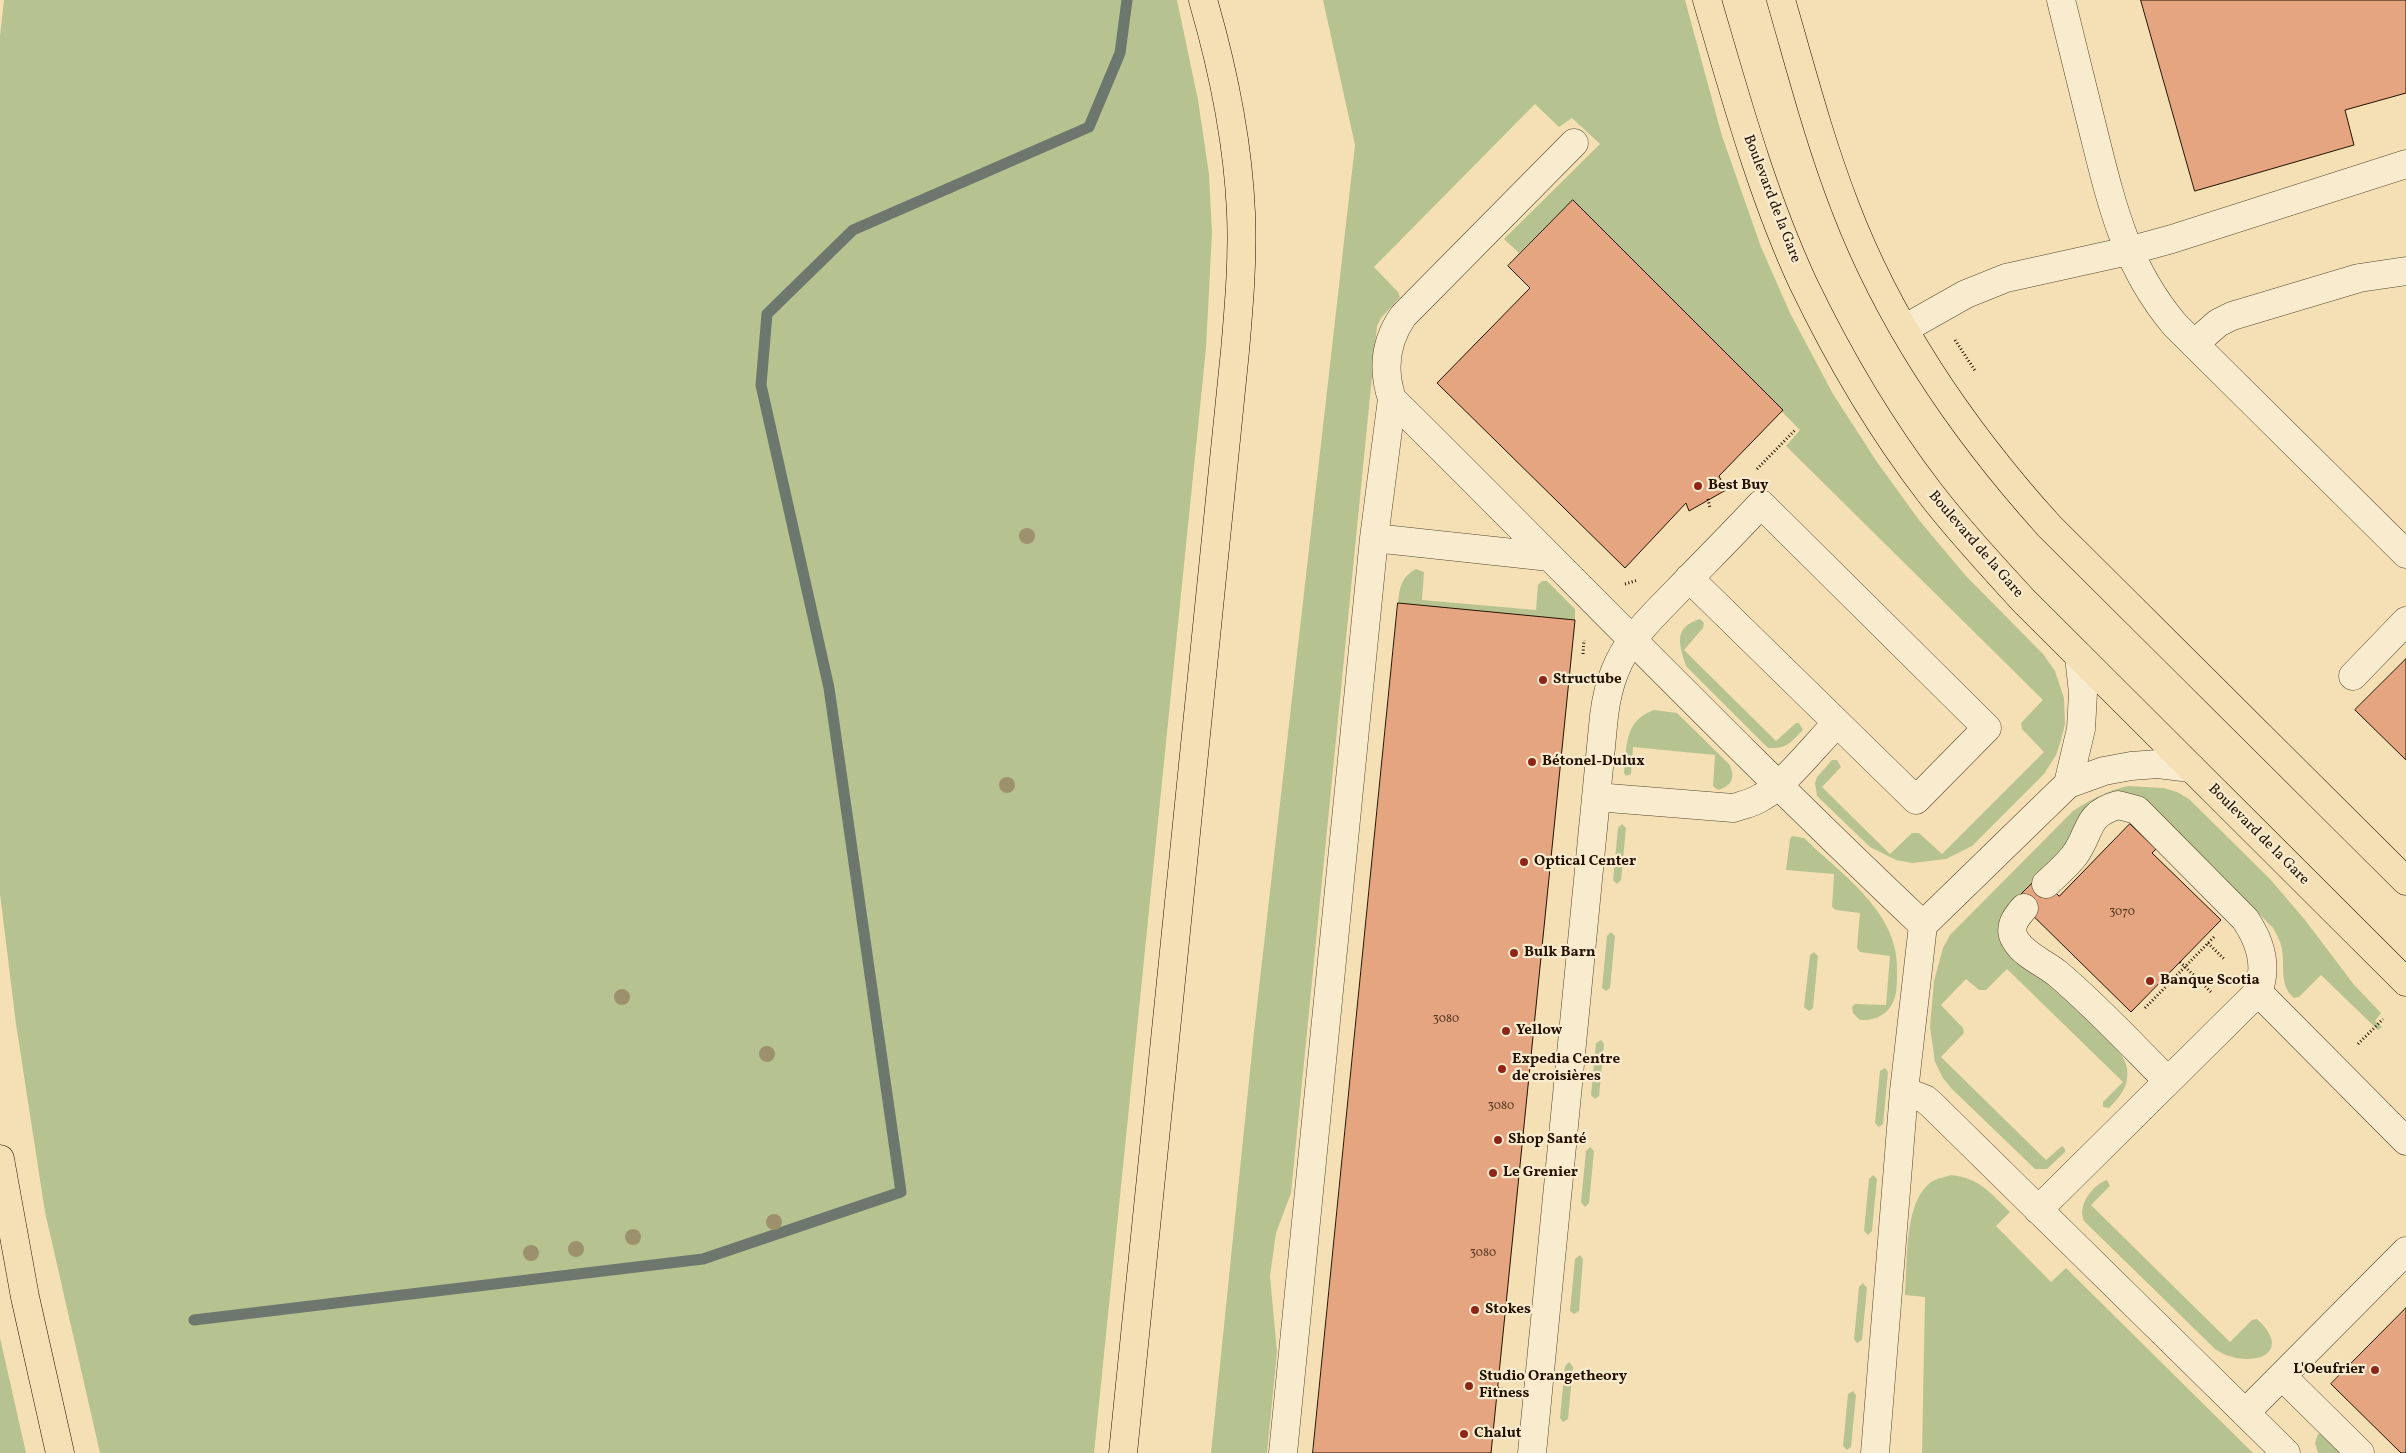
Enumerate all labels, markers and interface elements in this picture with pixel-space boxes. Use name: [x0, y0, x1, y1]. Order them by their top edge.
street label: Boulevard de la Gare: [1738, 132, 1804, 266]
place label: Best Buy: [1708, 477, 1768, 495]
marker: Best Buy: [1692, 480, 1704, 492]
street label: Boulevard de la Gare: [1924, 488, 2026, 602]
place label: Structube: [1553, 671, 1622, 689]
marker: Structube: [1537, 674, 1549, 686]
place label: Bétonel-Dulux: [1542, 753, 1645, 771]
marker: Bétonel-Dulux: [1526, 756, 1538, 768]
street label: Boulevard de la Gare: [2204, 781, 2312, 889]
place label: Optical Center: [1534, 853, 1636, 871]
marker: Optical Center: [1518, 856, 1530, 868]
house number: 3070: [2109, 906, 2135, 920]
place label: Bulk Barn: [1524, 944, 1596, 962]
marker: Bulk Barn: [1508, 947, 1520, 959]
place label: Banque Scotia: [2160, 972, 2260, 990]
marker: Banque Scotia: [2144, 975, 2156, 987]
house number: 3080: [1433, 1013, 1459, 1027]
place label: Yellow: [1516, 1022, 1562, 1040]
marker: Yellow: [1500, 1025, 1512, 1037]
place label: Expedia Centre de croisières: [1512, 1051, 1620, 1086]
marker: Expedia Centre de croisières: [1496, 1063, 1508, 1075]
house number: 3080: [1488, 1100, 1514, 1114]
place label: Shop Santé: [1508, 1131, 1586, 1149]
marker: Shop Santé: [1492, 1134, 1504, 1146]
place label: Le Grenier: [1503, 1164, 1578, 1182]
marker: Le Grenier: [1487, 1167, 1499, 1179]
house number: 3080: [1470, 1247, 1496, 1261]
place label: Stokes: [1485, 1301, 1531, 1319]
marker: Stokes: [1469, 1304, 1481, 1316]
place label: L'Oeufrier: [2293, 1361, 2365, 1379]
marker: L'Oeufrier: [2369, 1364, 2381, 1376]
place label: Studio Orangetheory Fitness: [1479, 1368, 1627, 1403]
marker: Studio Orangetheory Fitness: [1463, 1380, 1475, 1392]
place label: Chalut: [1474, 1425, 1522, 1443]
marker: Chalut: [1458, 1428, 1470, 1440]

